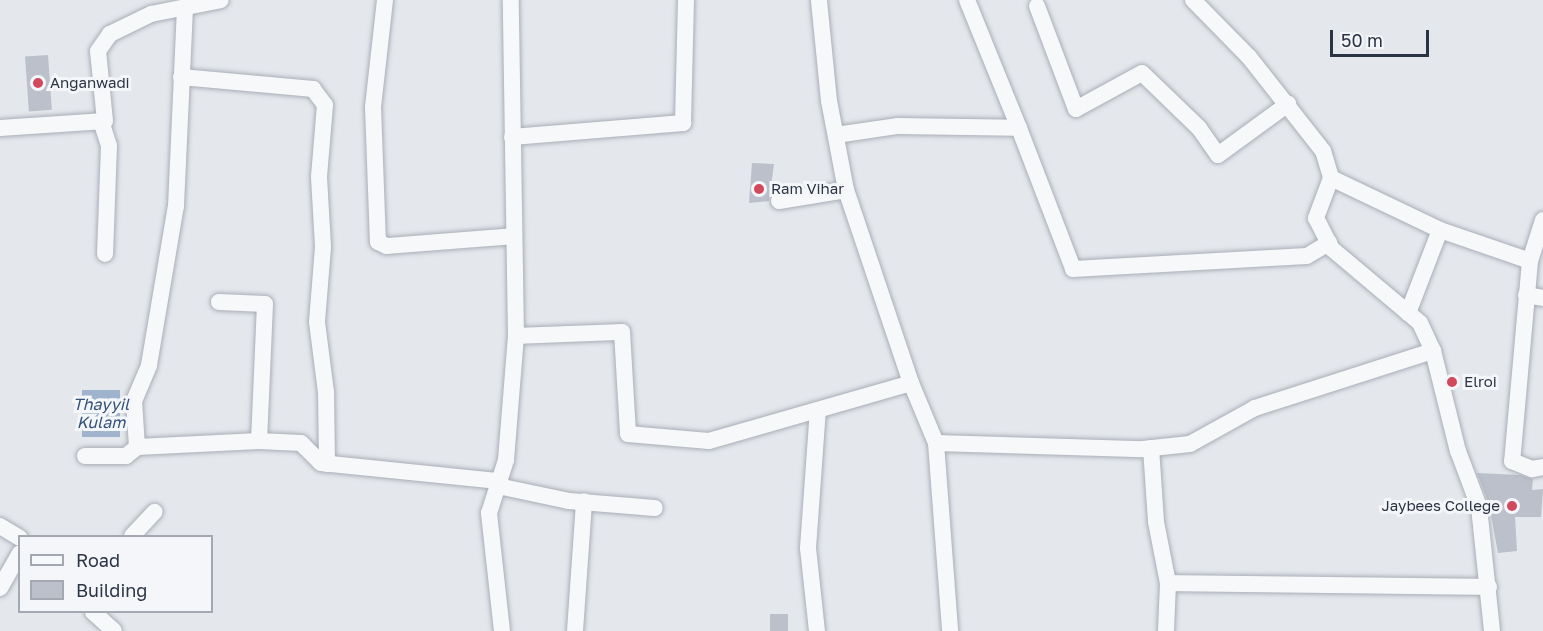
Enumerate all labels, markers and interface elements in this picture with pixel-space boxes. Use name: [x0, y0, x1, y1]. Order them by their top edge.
scale bar: [1333, 18, 1432, 56]
text: 50 m: [1341, 29, 1383, 51]
place label: Anganwadi: [50, 74, 130, 92]
marker: Anganwadi: [31, 76, 45, 90]
place label: Ram Vihar: [771, 180, 844, 198]
marker: Ram Vihar: [752, 182, 766, 196]
place label: Elroi: [1464, 373, 1497, 391]
marker: Elroi: [1445, 375, 1459, 389]
water label: Thayyil Kulam: [73, 394, 129, 432]
place label: Jaybees College: [1382, 497, 1500, 515]
marker: Jaybees College: [1505, 499, 1519, 513]
legend: [18, 535, 213, 613]
text: Road: [76, 549, 120, 571]
text: Building: [76, 579, 147, 601]

